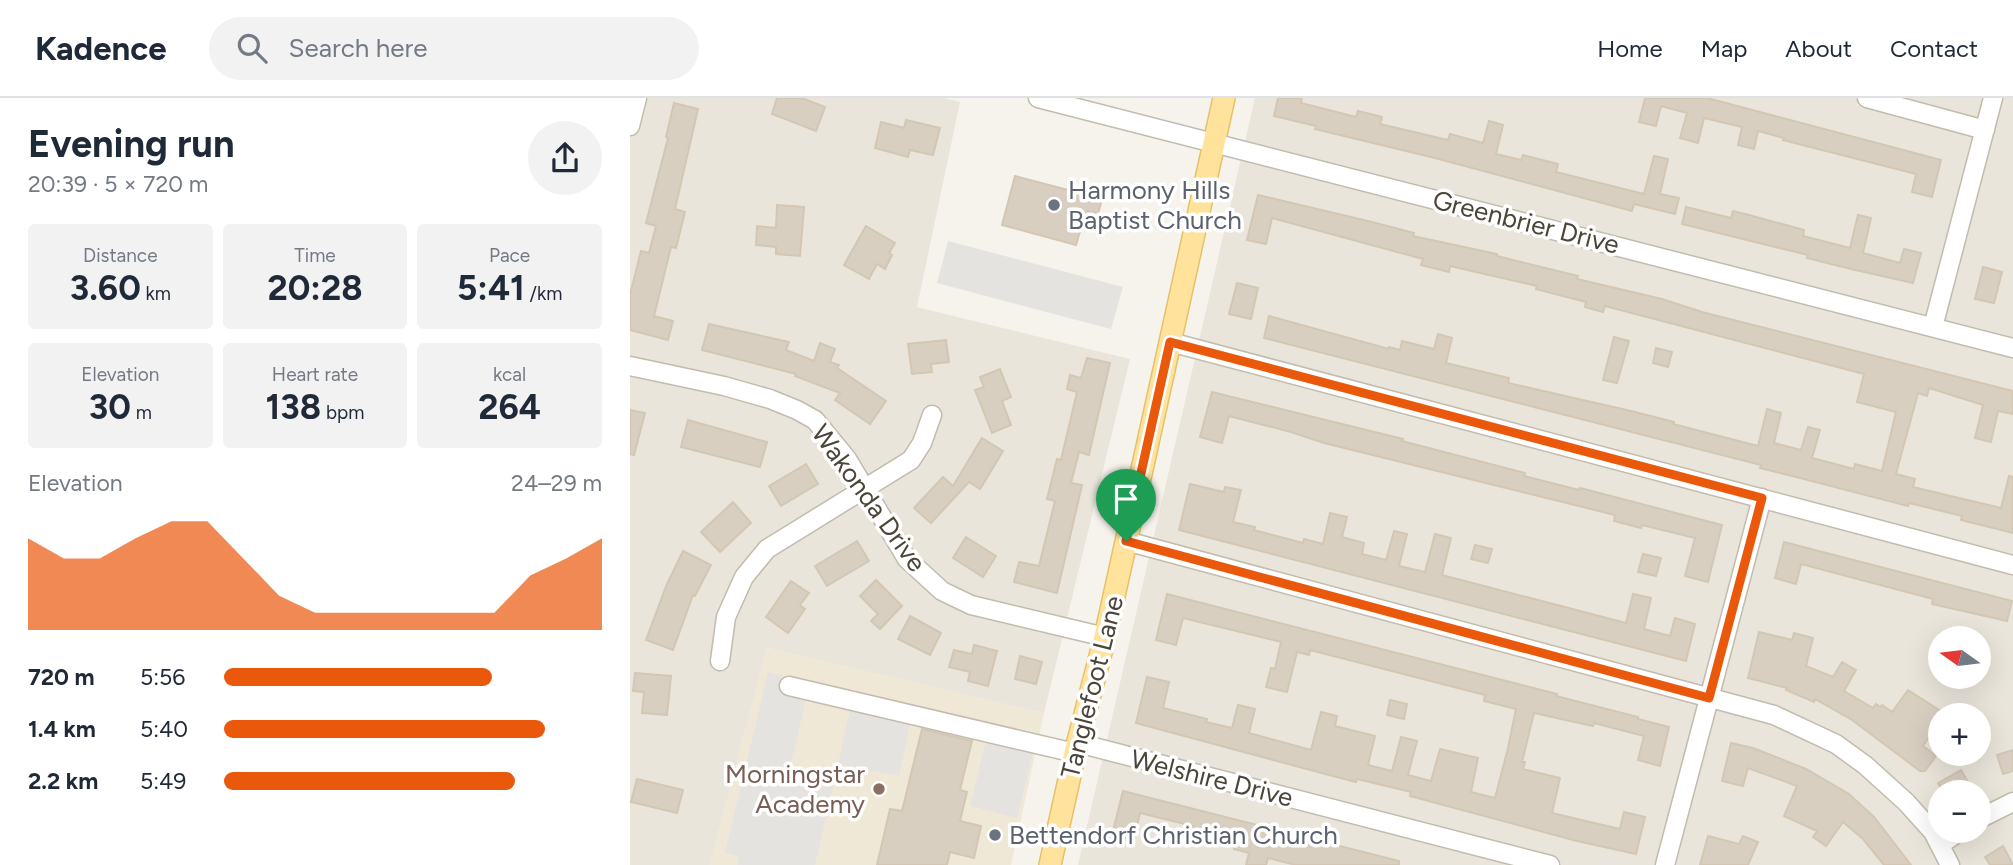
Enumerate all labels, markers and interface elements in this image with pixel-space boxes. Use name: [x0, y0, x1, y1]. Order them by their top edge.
search box: [209, 17, 699, 80]
text: Kadence: [35, 29, 167, 68]
icon: search: [233, 29, 271, 67]
text: Search here: [289, 32, 427, 64]
text: Home: [1597, 34, 1663, 63]
text: Map: [1701, 34, 1747, 63]
text: About: [1785, 34, 1852, 63]
text: Contact: [1890, 34, 1978, 63]
text: Evening run: [28, 121, 235, 167]
button: share: [528, 121, 602, 195]
text: 20:39 · 5 × 720 m: [28, 170, 208, 198]
place label: Harmony Hills Baptist Church: [1068, 174, 1242, 236]
street label: Greenbrier Drive: [1429, 183, 1623, 261]
marker: Harmony Hills Baptist Church: [1046, 197, 1062, 213]
text: Distance: [83, 244, 158, 267]
text: Time: [294, 244, 336, 267]
text: Pace: [489, 244, 530, 267]
text: 3.60: [70, 267, 141, 309]
text: 20:28: [267, 267, 363, 309]
text: 5:41: [457, 267, 525, 309]
text: km: [141, 282, 171, 305]
text: /km: [525, 282, 562, 305]
text: Elevation: [81, 363, 159, 386]
text: Heart rate: [272, 363, 358, 386]
text: kcal: [493, 363, 526, 386]
text: 30: [89, 386, 131, 428]
text: 138: [266, 386, 321, 428]
text: 264: [478, 386, 541, 428]
text: m: [131, 401, 152, 424]
text: bpm: [321, 401, 364, 424]
street label: Wakonda Drive: [805, 418, 933, 578]
text: Elevation: [28, 469, 123, 497]
text: 24–29 m: [511, 469, 602, 497]
pin: [1096, 469, 1156, 541]
icon: arrive: [1107, 480, 1145, 518]
street label: Tanglefoot Lane: [1054, 592, 1130, 782]
north arrow: [1928, 626, 1992, 690]
map controls: [1928, 626, 1991, 843]
text: 720 m: [28, 663, 95, 691]
text: 5:56: [140, 663, 185, 691]
button: +: [1928, 703, 1991, 766]
text: 1.4 km: [28, 715, 96, 743]
text: 5:40: [140, 715, 188, 743]
street label: Welshire Drive: [1128, 742, 1296, 814]
place label: Morningstar Academy: [725, 758, 865, 820]
text: 2.2 km: [28, 767, 98, 795]
text: 5:49: [140, 767, 186, 795]
button: −: [1928, 780, 1991, 843]
marker: Morningstar Academy: [871, 781, 887, 797]
place label: Bettendorf Christian Church: [1009, 819, 1338, 851]
marker: Bettendorf Christian Church: [987, 827, 1003, 843]

